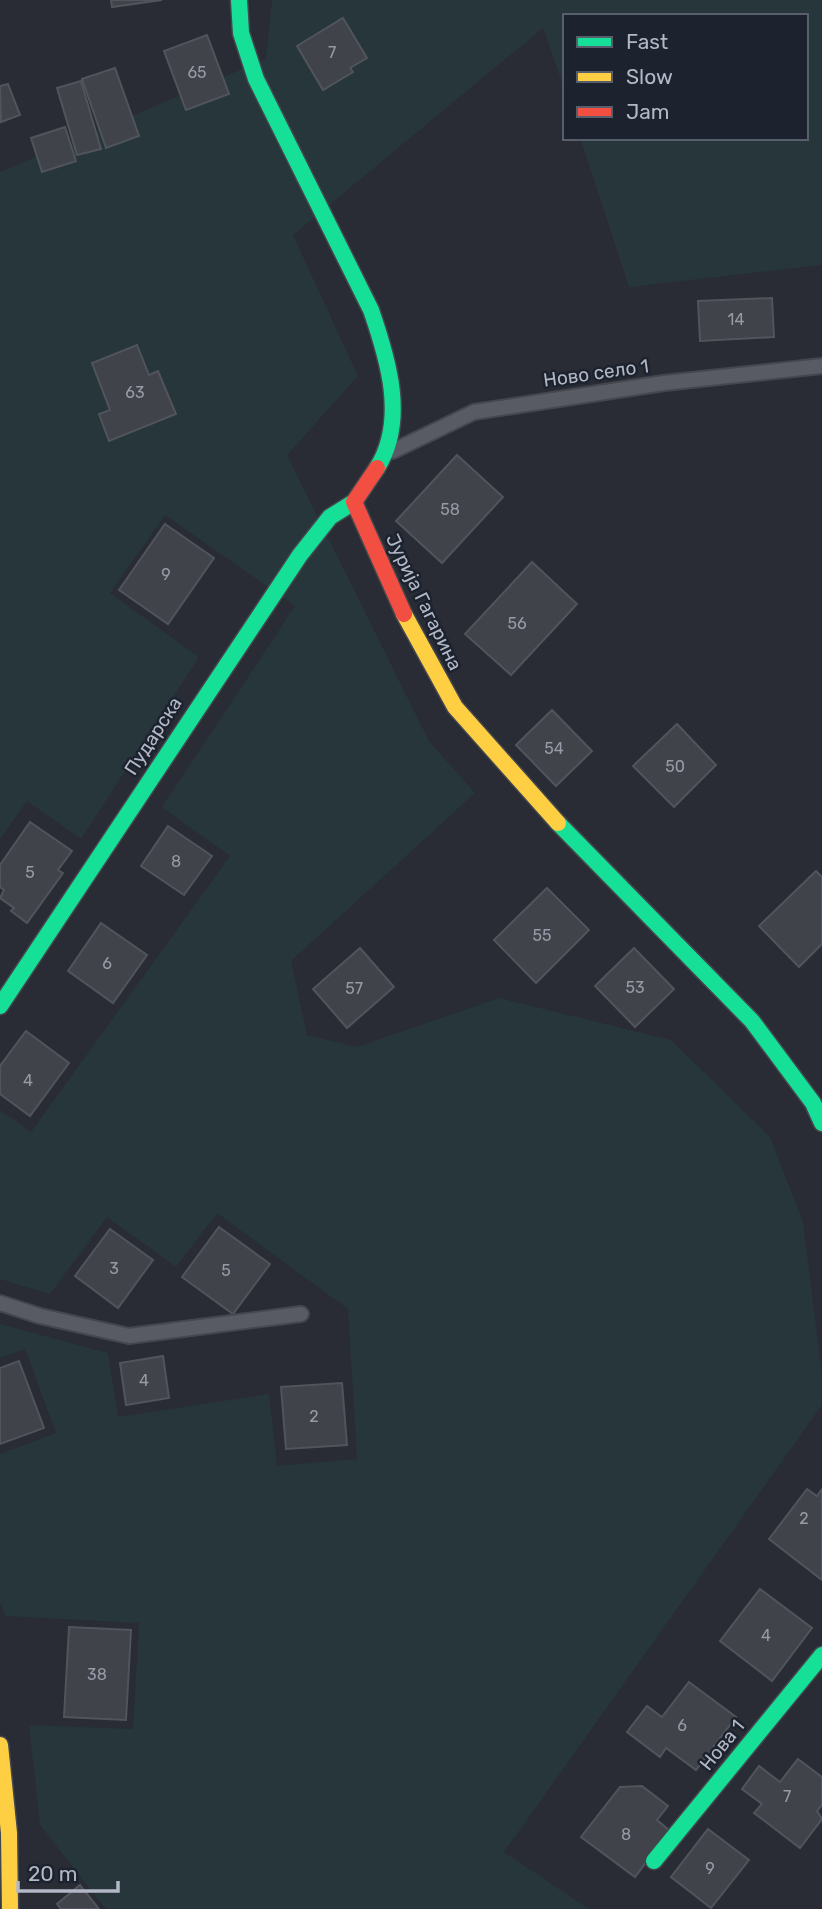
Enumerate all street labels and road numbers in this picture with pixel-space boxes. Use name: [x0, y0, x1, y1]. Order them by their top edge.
street label: Ново село 1: [542, 354, 650, 392]
street label: Јурија Гагарина: [381, 530, 467, 674]
street label: Пударска: [119, 693, 187, 779]
street label: Нова 1: [695, 1715, 749, 1775]

